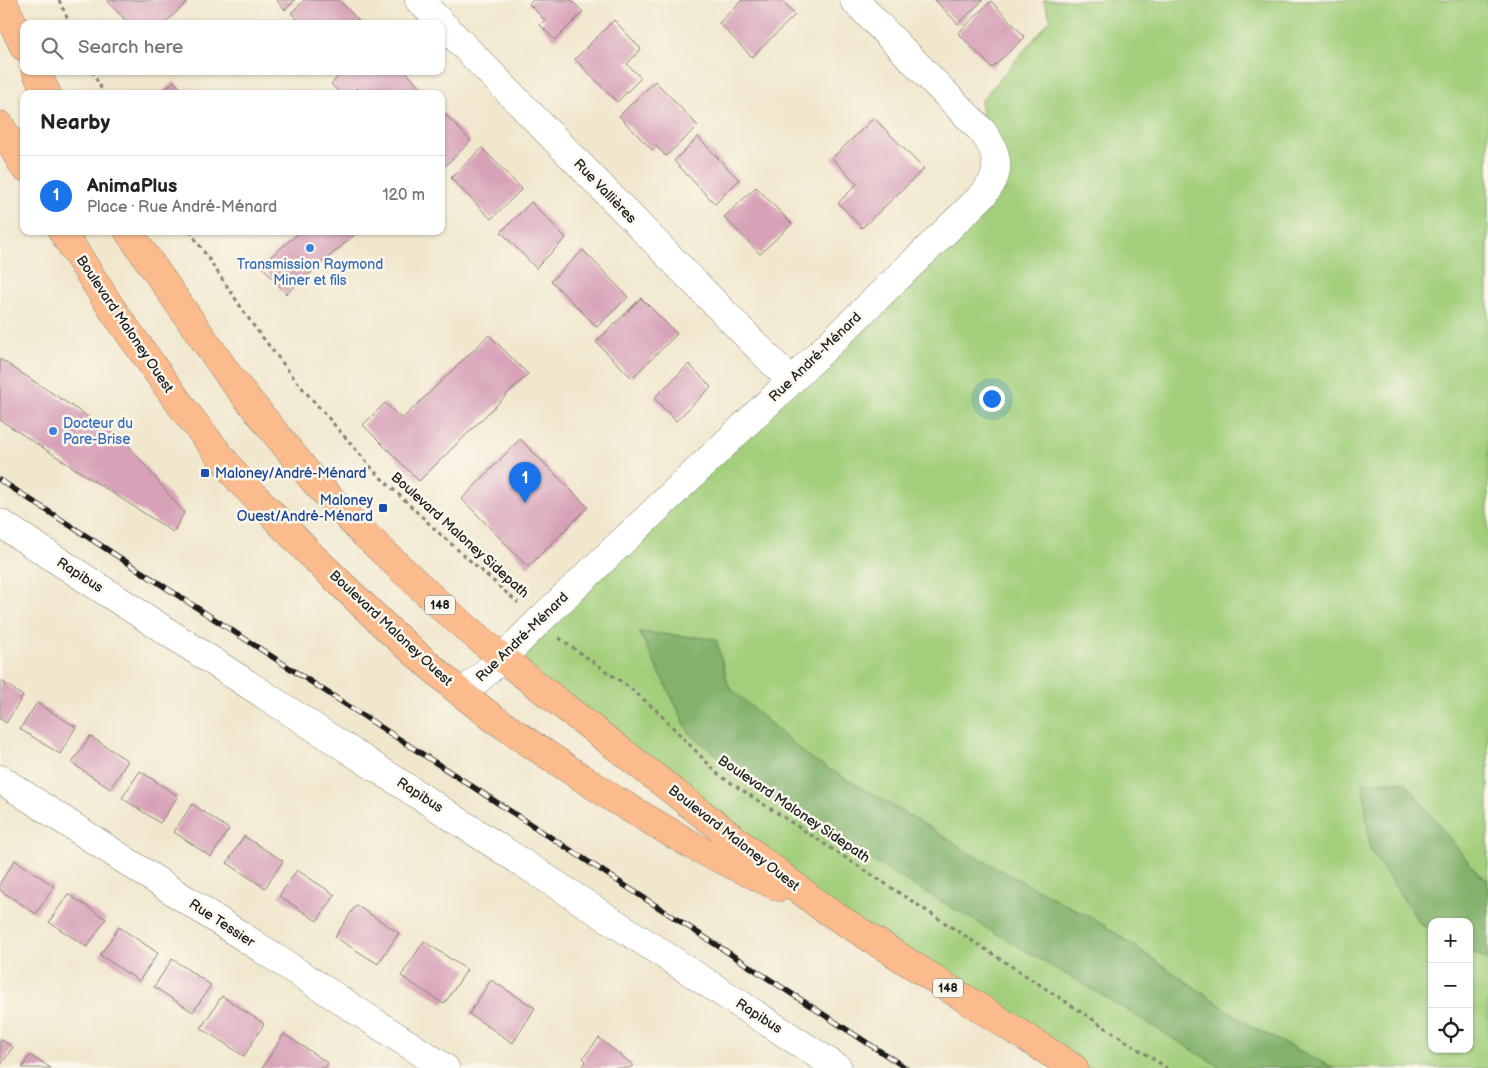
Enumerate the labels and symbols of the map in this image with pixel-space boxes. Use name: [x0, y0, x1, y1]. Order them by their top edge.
street label: Rue Vallières: [570, 155, 640, 227]
marker: Transmission Raymond Miner et fils: [304, 242, 316, 254]
street label: Boulevard Maloney Ouest: [73, 252, 178, 396]
place label: Transmission Raymond Miner et fils: [237, 256, 383, 289]
street label: Rue André-Ménard: [765, 309, 865, 405]
your location: [979, 386, 1005, 412]
place label: Docteur du Pare-Brise: [63, 415, 133, 448]
marker: Docteur du Pare-Brise: [47, 425, 59, 437]
pin: 1: [509, 462, 541, 503]
place label: Maloney/André-Ménard: [215, 465, 367, 482]
marker: Maloney/André-Ménard: [199, 467, 211, 479]
street label: Boulevard Maloney Sidepath: [388, 469, 533, 602]
place label: Maloney Ouest/André-Ménard: [237, 492, 374, 525]
marker: Maloney Ouest/André-Ménard: [377, 502, 389, 514]
street label: Rapibus: [54, 554, 106, 596]
street label: Boulevard Maloney Ouest: [326, 567, 456, 690]
street label: Rue André-Ménard: [472, 589, 572, 685]
road number: 148: [425, 596, 455, 614]
street label: Boulevard Maloney Sidepath: [715, 752, 873, 866]
street label: Rapibus: [394, 774, 446, 816]
street label: Boulevard Maloney Ouest: [665, 782, 804, 895]
street label: Rue Tessier: [186, 895, 259, 951]
road number: 148: [933, 978, 963, 998]
street label: Rapibus: [733, 995, 785, 1037]

